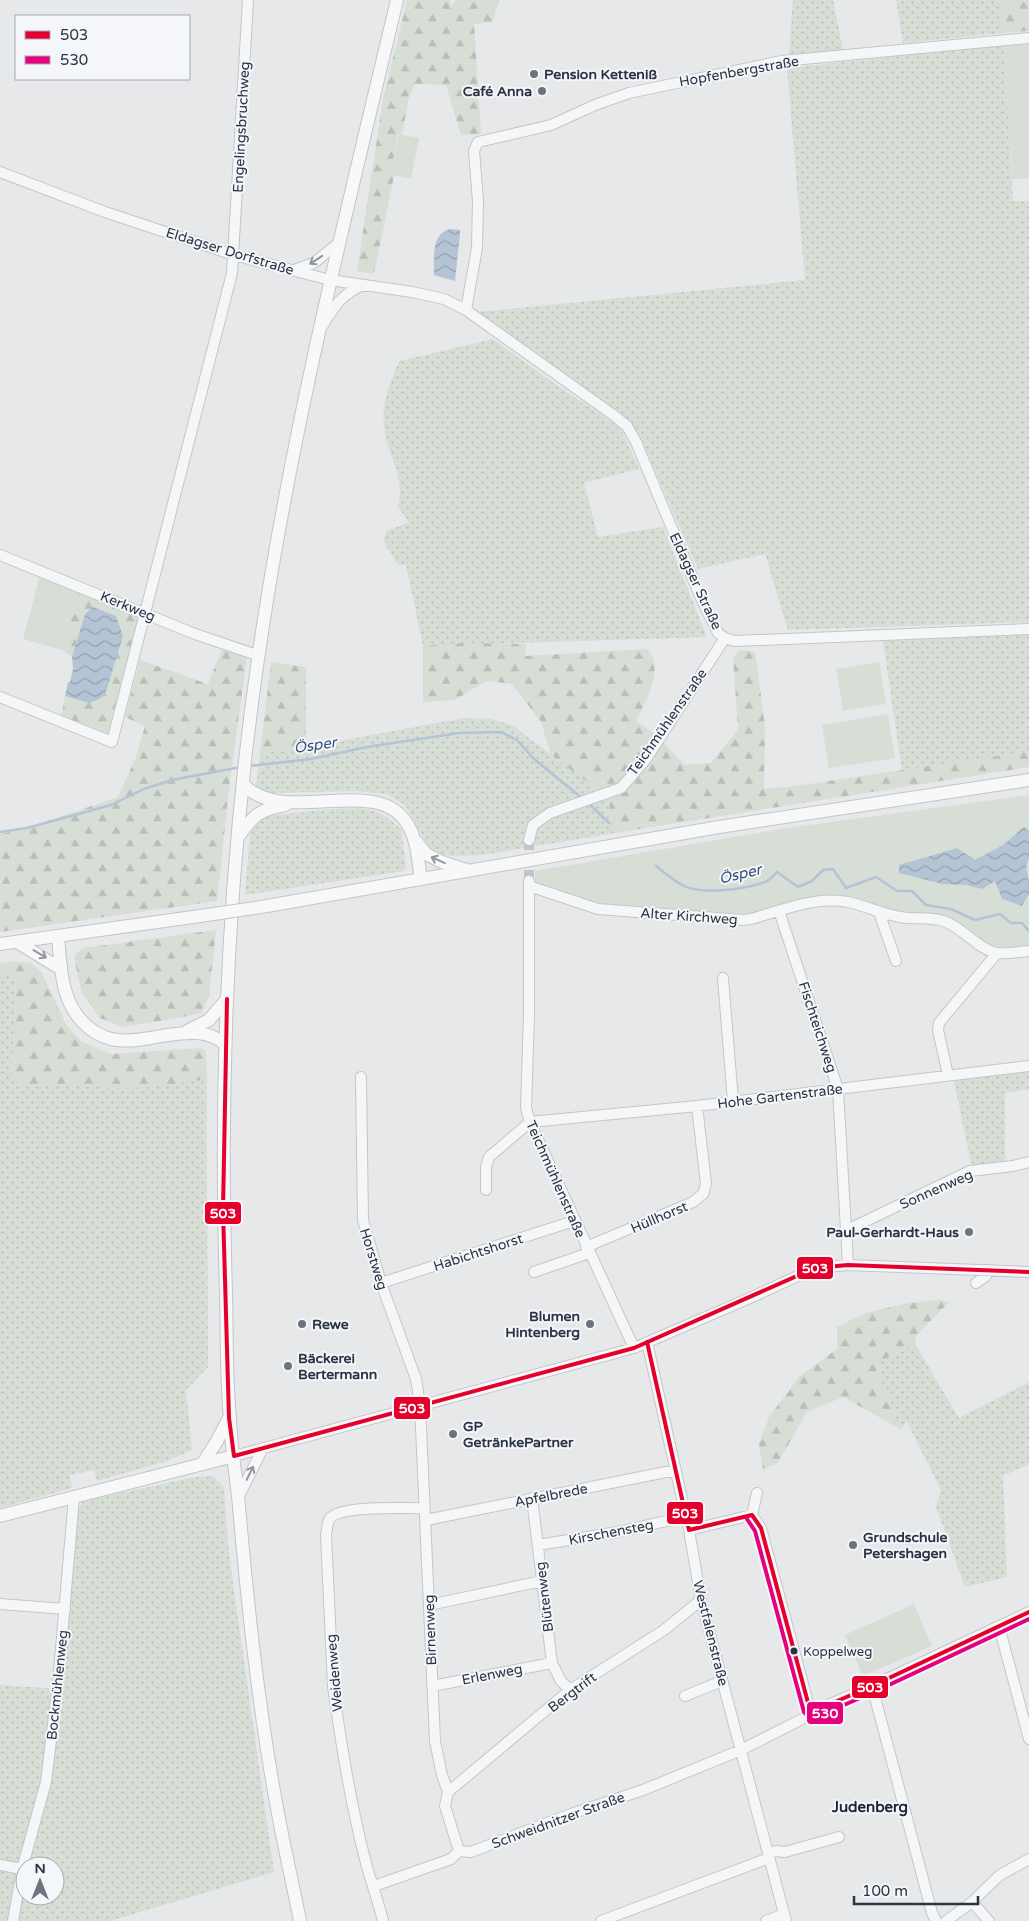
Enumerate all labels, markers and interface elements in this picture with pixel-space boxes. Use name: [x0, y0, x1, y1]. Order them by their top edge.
legend: [15, 15, 190, 80]
text: 503: [60, 26, 88, 44]
text: 530: [60, 51, 88, 69]
street label: Hopfenbergstraße: [678, 53, 800, 90]
street label: Engelingsbruchweg: [230, 61, 253, 193]
place label: Pension Ketteniß: [544, 66, 657, 83]
marker: Pension Ketteniß: [528, 68, 540, 80]
place label: Café Anna: [463, 83, 532, 100]
marker: Café Anna: [536, 85, 548, 97]
street label: Eldagser Dorfstraße: [164, 224, 296, 279]
one-way arrow: [310, 256, 324, 266]
street label: Eldagser Straße: [666, 530, 725, 632]
street label: Kerkweg: [98, 588, 158, 625]
street label: Teichmühlenstraße: [624, 666, 711, 779]
water label: Ösper: [292, 733, 340, 757]
one-way arrow: [431, 855, 446, 865]
water label: Ösper: [717, 860, 765, 888]
street label: Alter Kirchweg: [640, 905, 738, 928]
one-way arrow: [32, 950, 46, 960]
street label: Fischteichweg: [795, 980, 840, 1075]
street label: Hohe Gartenstraße: [716, 1080, 844, 1113]
street label: Teichmühlenstraße: [522, 1118, 589, 1241]
street label: Sonnenweg: [897, 1166, 975, 1213]
street label: Hüllhorst: [628, 1198, 691, 1237]
line badge: 503: [204, 1201, 242, 1225]
text: 503: [210, 1205, 236, 1222]
place label: Paul-Gerhardt-Haus: [826, 1224, 959, 1241]
street label: Horstweg: [356, 1226, 391, 1292]
marker: Paul-Gerhardt-Haus: [963, 1226, 975, 1238]
street label: Habichtshorst: [431, 1230, 526, 1275]
line badge: 503: [796, 1256, 834, 1280]
text: 503: [802, 1260, 828, 1277]
place label: Blumen Hintenberg: [505, 1308, 580, 1341]
place label: Rewe: [312, 1316, 349, 1333]
marker: Rewe: [296, 1318, 308, 1330]
marker: Blumen Hintenberg: [584, 1318, 596, 1330]
place label: Bäckerei Bertermann: [298, 1350, 377, 1383]
marker: Bäckerei Bertermann: [282, 1360, 294, 1372]
line badge: 503: [393, 1396, 431, 1420]
text: 503: [399, 1400, 425, 1417]
place label: GP GetränkePartner: [463, 1418, 574, 1451]
marker: GP GetränkePartner: [447, 1428, 459, 1440]
one-way arrow: [246, 1466, 255, 1481]
street label: Apfelbrede: [513, 1480, 589, 1511]
line badge: 503: [666, 1501, 704, 1525]
text: 503: [672, 1505, 698, 1522]
street label: Kirschensteg: [567, 1516, 655, 1549]
place label: Grundschule Petershagen: [863, 1529, 948, 1562]
marker: Grundschule Petershagen: [847, 1539, 859, 1551]
street label: Blütenweg: [532, 1561, 557, 1633]
street label: Westfalenstraße: [689, 1579, 732, 1688]
street label: Birnenweg: [421, 1594, 440, 1666]
street label: Bockmühlenweg: [43, 1629, 72, 1741]
street label: Weidenweg: [323, 1633, 346, 1712]
place label: Koppelweg: [803, 1644, 872, 1660]
marker: Koppelweg: [789, 1646, 799, 1656]
street label: Erlenweg: [460, 1660, 524, 1689]
street label: Bergtrift: [545, 1668, 600, 1716]
line badge: 503: [851, 1675, 889, 1699]
text: 503: [857, 1679, 883, 1696]
line badge: 530: [806, 1701, 844, 1725]
text: 530: [812, 1705, 838, 1722]
street label: Schweidnitzer Straße: [489, 1788, 627, 1852]
district label: Judenberg: [831, 1798, 908, 1817]
north arrow: [15, 1856, 65, 1906]
text: N: [34, 1860, 46, 1877]
scale bar: [854, 1874, 978, 1906]
text: 100 m: [862, 1882, 908, 1900]

